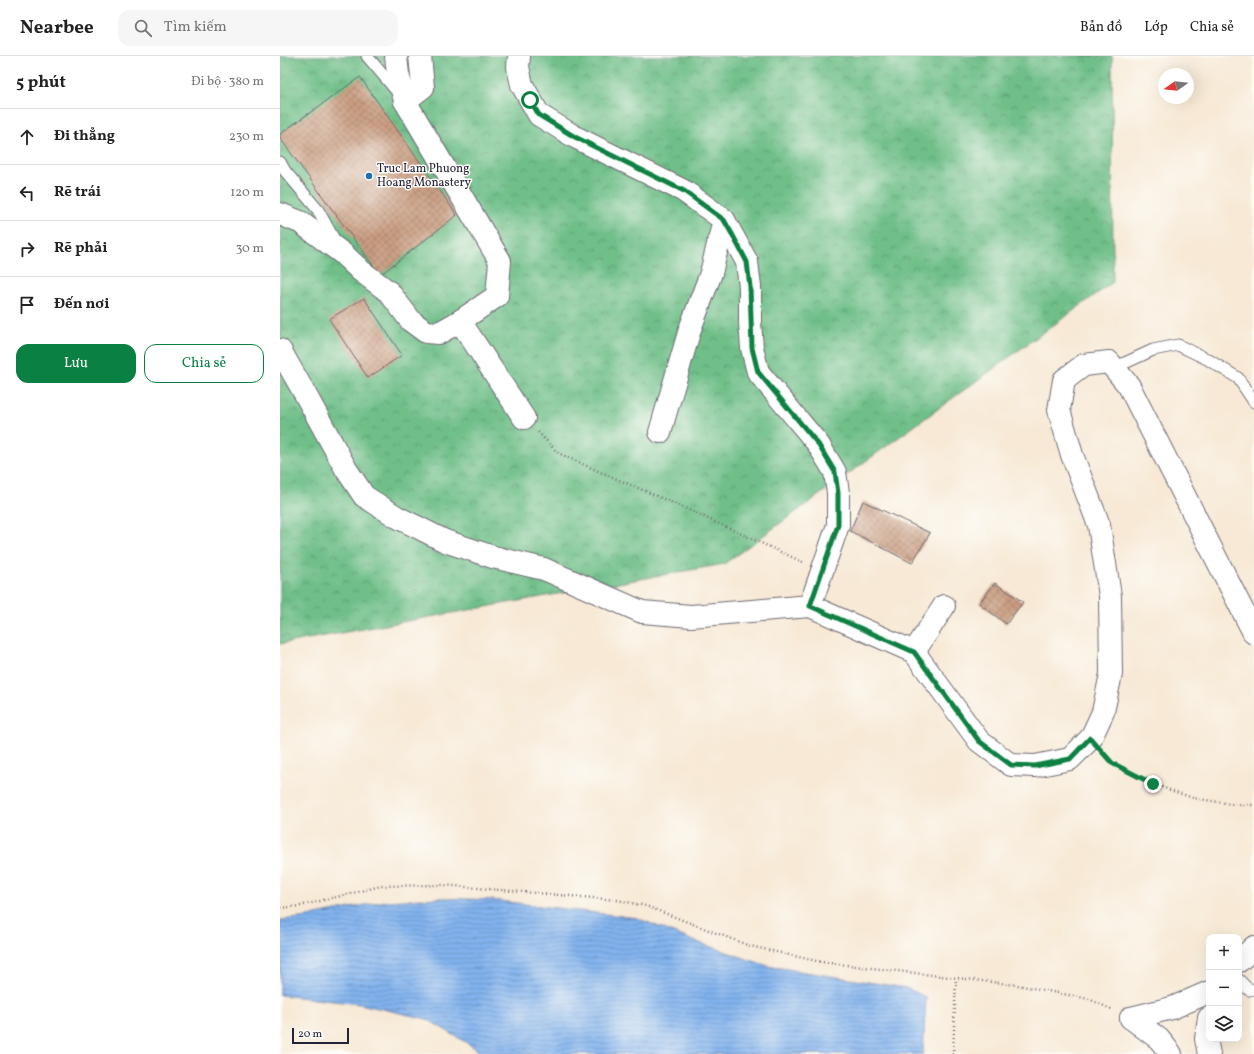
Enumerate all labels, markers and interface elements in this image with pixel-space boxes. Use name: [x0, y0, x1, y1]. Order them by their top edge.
search box: [118, 10, 398, 46]
text: Nearbee: [20, 15, 94, 41]
icon: search: [132, 17, 154, 39]
text: Tìm kiếm: [164, 17, 227, 38]
text: Bản đồ: [1080, 18, 1122, 37]
text: Lớp: [1144, 18, 1168, 37]
text: Chia sẻ: [1190, 18, 1234, 37]
north arrow: [1158, 68, 1194, 104]
text: 5 phút: [16, 71, 66, 94]
text: Đi bộ · 380 m: [191, 73, 264, 91]
route start: [521, 91, 539, 109]
icon: ahead: [16, 126, 38, 148]
text: Đi thẳng: [54, 126, 115, 147]
text: 230 m: [229, 128, 264, 146]
place label: Truc Lam Phuong Hoang Monastery: [377, 161, 471, 191]
marker: Truc Lam Phuong Hoang Monastery: [364, 171, 374, 181]
icon: left: [16, 182, 38, 204]
text: Rẽ trái: [54, 182, 101, 203]
text: 120 m: [230, 184, 264, 202]
icon: right: [16, 238, 38, 260]
text: Rẽ phải: [54, 238, 108, 259]
text: 30 m: [236, 240, 264, 258]
icon: arrive: [16, 294, 38, 316]
text: Đến nơi: [54, 294, 110, 315]
button: Lưu: [16, 344, 136, 383]
button: Chia sẻ: [144, 344, 264, 383]
route end: [1144, 775, 1162, 793]
map controls: [1206, 934, 1242, 1042]
button: +: [1206, 934, 1242, 970]
button: −: [1206, 970, 1242, 1006]
button: layers: [1206, 1006, 1242, 1042]
scale bar: [292, 1026, 349, 1045]
text: 20 m: [298, 1027, 322, 1042]

